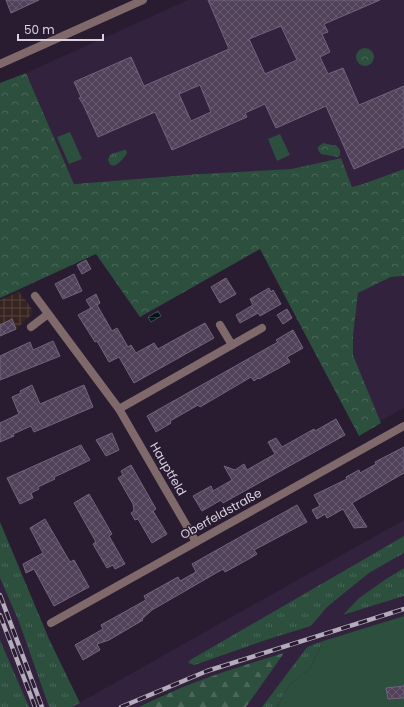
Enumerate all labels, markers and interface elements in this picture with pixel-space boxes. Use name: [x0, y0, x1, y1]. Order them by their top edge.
scale bar: [18, 16, 103, 42]
text: 50 m: [24, 21, 55, 38]
street label: Hauptfeld: [146, 439, 191, 499]
street label: Oberfeldstraße: [177, 484, 265, 543]

